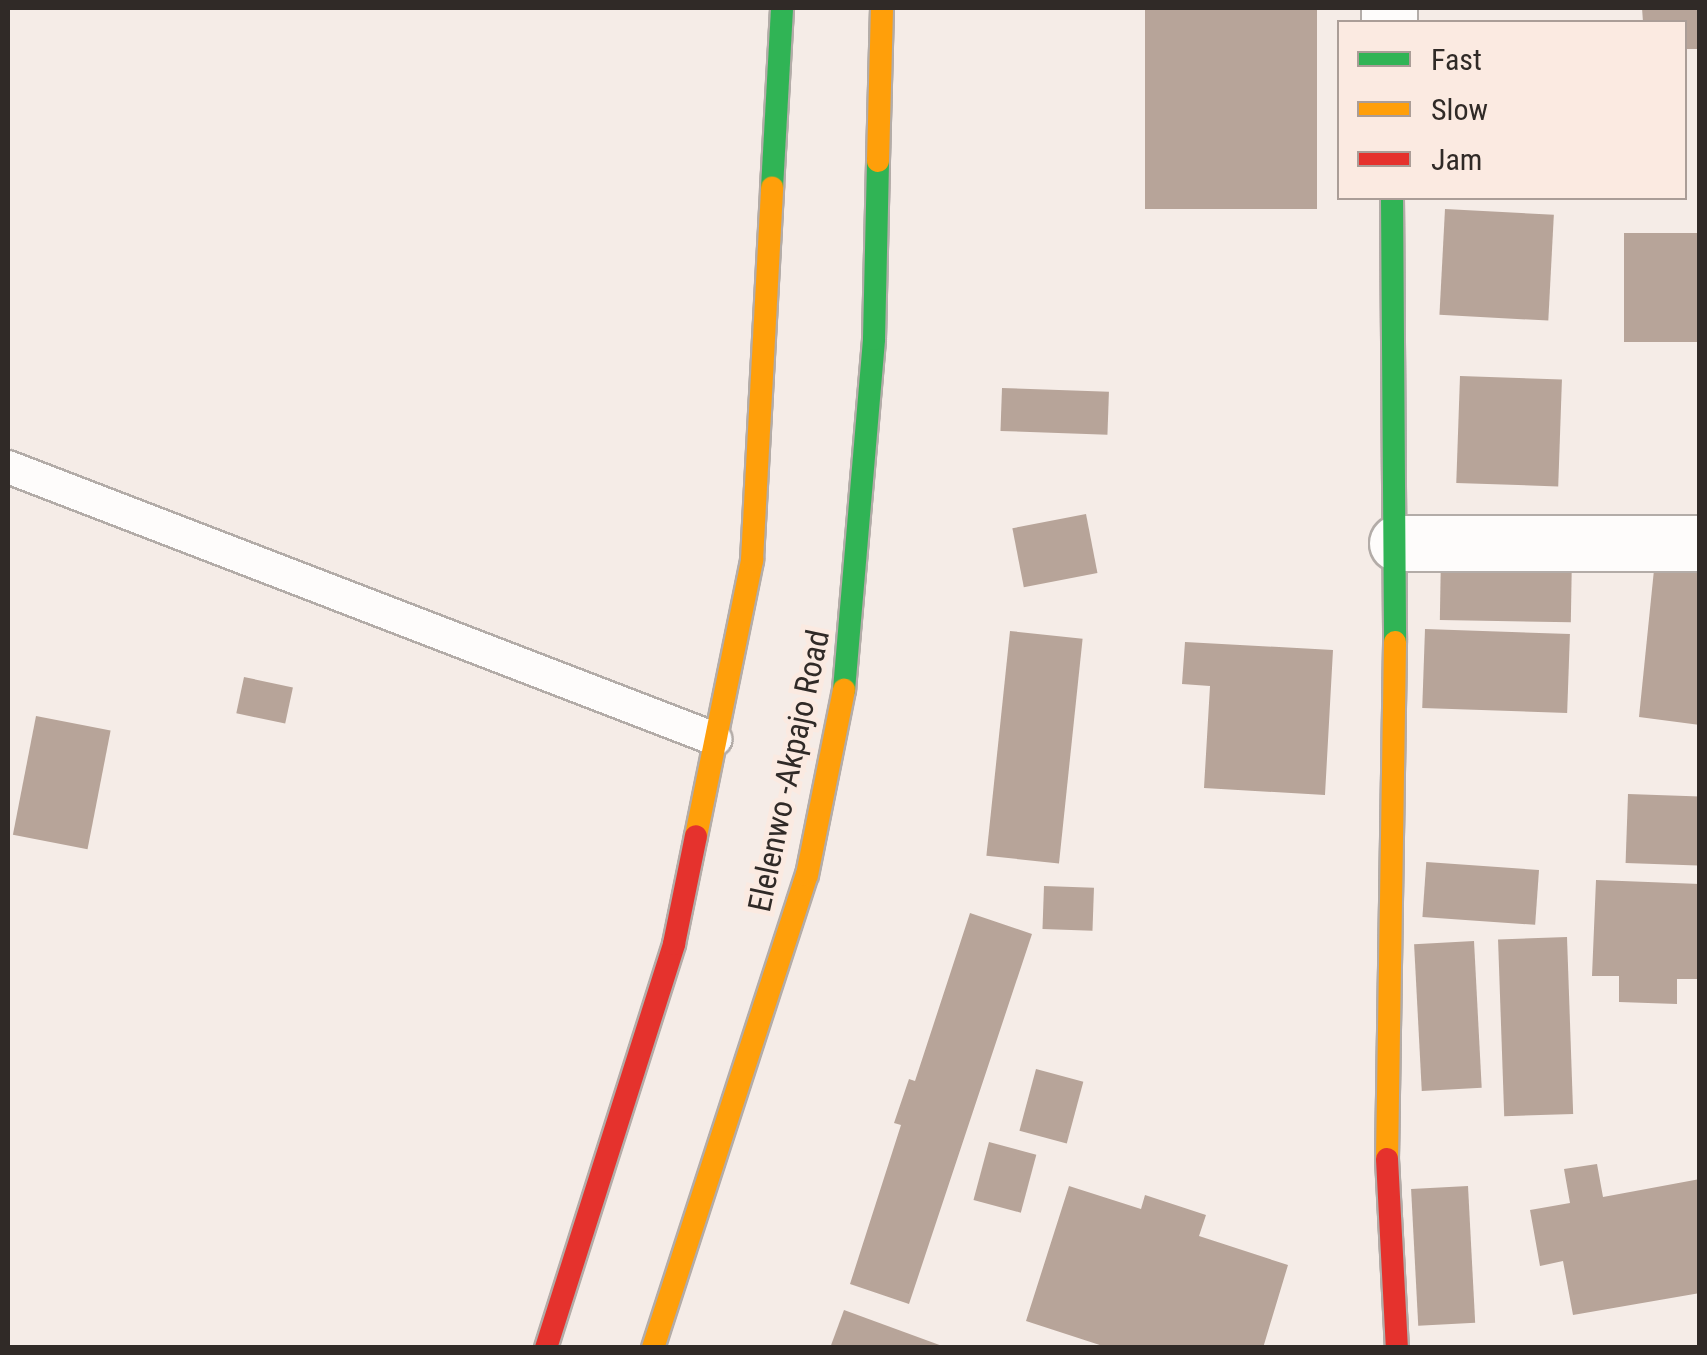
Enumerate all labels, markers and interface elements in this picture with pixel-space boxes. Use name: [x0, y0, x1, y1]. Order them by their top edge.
legend: [1337, 20, 1687, 200]
text: Fast: [1431, 42, 1482, 77]
text: Slow: [1431, 92, 1488, 127]
text: Jam: [1431, 142, 1482, 177]
street label: Elelenwo -Akpajo Road: [740, 627, 838, 915]

